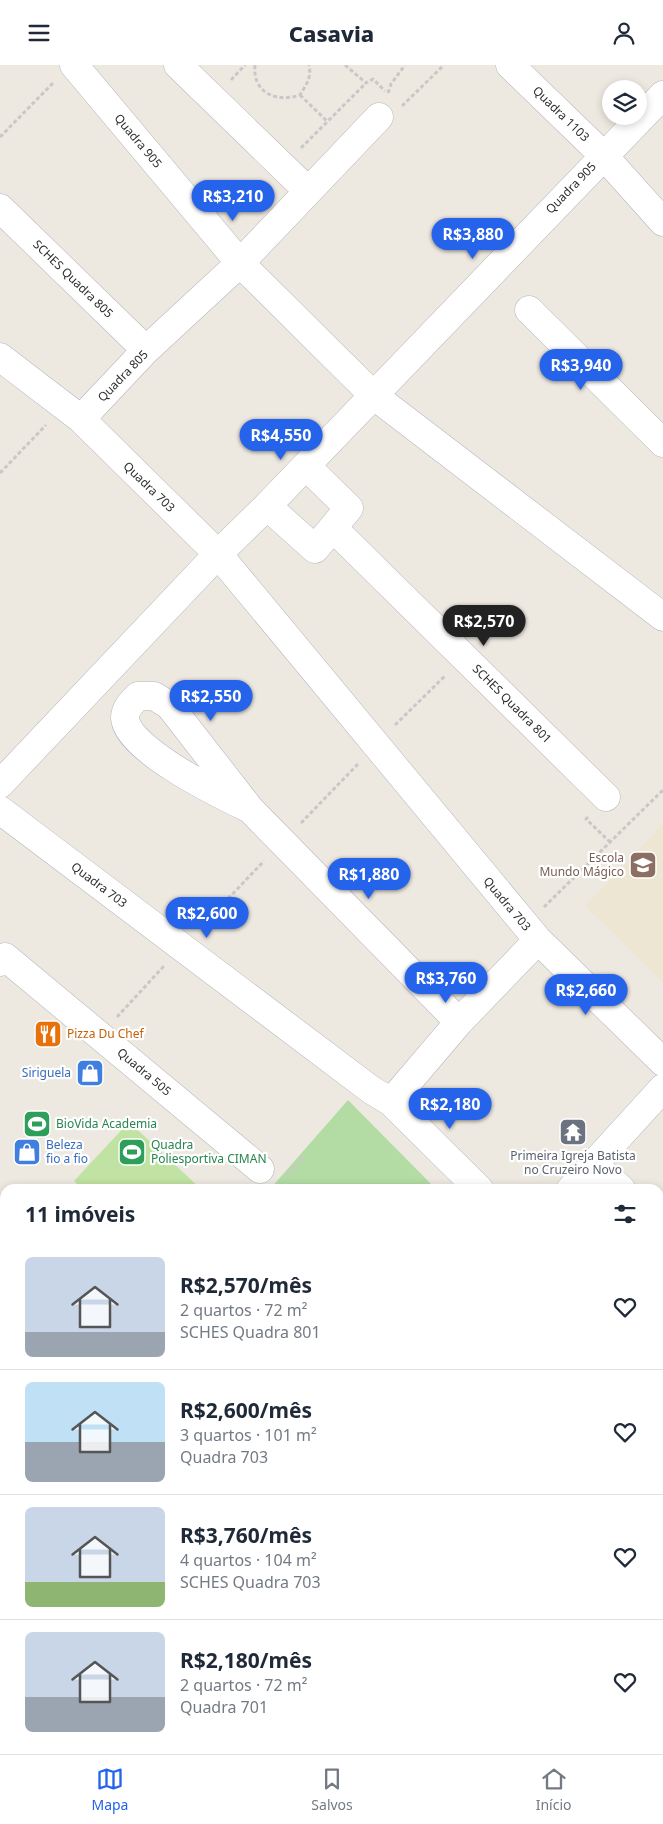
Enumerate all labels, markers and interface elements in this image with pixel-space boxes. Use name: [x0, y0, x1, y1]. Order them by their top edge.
text: Casavia: [289, 18, 374, 48]
icon: menu: [25, 19, 53, 47]
icon: person: [610, 19, 638, 47]
map controls: [602, 80, 647, 125]
button: layers: [602, 80, 647, 125]
street label: Quadra 1103: [529, 82, 594, 145]
street label: Quadra 905: [111, 110, 166, 172]
street label: Quadra 905: [542, 158, 600, 217]
pin: R$3,210: [187, 179, 279, 222]
text: R$3,210: [203, 185, 263, 207]
pin: R$3,880: [427, 217, 519, 260]
text: R$3,880: [443, 223, 503, 245]
street label: SCHES Quadra 805: [29, 236, 117, 321]
street label: Quadra 805: [94, 346, 152, 405]
pin: R$3,940: [535, 349, 627, 391]
text: R$3,940: [551, 354, 611, 376]
pin: R$4,550: [235, 419, 327, 461]
text: R$4,550: [251, 424, 311, 446]
street label: Quadra 703: [120, 458, 179, 516]
pin: R$2,570: [438, 605, 530, 647]
text: R$2,570: [454, 610, 514, 632]
street label: SCHES Quadra 801: [469, 660, 556, 747]
pin: R$2,550: [165, 679, 257, 722]
text: R$2,550: [181, 685, 241, 707]
place label: Escola Mundo Mágico: [539, 849, 624, 880]
school or university icon: Escola Mundo Mágico: [628, 850, 658, 880]
pin: R$1,880: [323, 857, 415, 900]
street label: Quadra 703: [68, 858, 131, 911]
text: R$1,880: [339, 863, 399, 885]
street label: Quadra 703: [480, 873, 535, 935]
pin: R$2,600: [161, 897, 253, 939]
text: R$2,600: [177, 902, 237, 924]
pin: R$3,760: [400, 961, 492, 1004]
text: R$3,760: [416, 967, 476, 989]
pin: R$2,660: [540, 973, 632, 1016]
text: R$2,660: [556, 979, 616, 1001]
restaurant icon: Pizza Du Chef: [33, 1019, 63, 1049]
place label: Pizza Du Chef: [67, 1025, 145, 1042]
street label: Quadra 505: [114, 1044, 175, 1099]
shop icon: Siriguela: [75, 1058, 105, 1088]
place label: Siriguela: [22, 1064, 71, 1081]
pin: R$2,180: [404, 1087, 496, 1130]
text: R$2,180: [420, 1093, 480, 1115]
sports icon: BioVida Academia: [22, 1109, 52, 1139]
place label: BioVida Academia: [56, 1115, 157, 1132]
temple icon: Primeira Igreja Batista no Cruzeiro Novo: [558, 1117, 588, 1147]
place label: Beleza fio a fio: [46, 1136, 88, 1167]
place label: Quadra Poliesportiva CIMAN: [151, 1136, 267, 1167]
shop icon: Beleza fio a fio: [12, 1137, 42, 1167]
sports icon: Quadra Poliesportiva CIMAN: [117, 1137, 147, 1167]
place label: Primeira Igreja Batista no Cruzeiro Novo: [510, 1147, 636, 1178]
text: 11 imóveis: [25, 1200, 135, 1228]
icon: filters: [611, 1200, 639, 1228]
text: R$2,570/mês: [180, 1271, 312, 1299]
icon: home: [65, 1277, 125, 1337]
icon: heart: [611, 1293, 639, 1321]
text: 2 quartos · 72 m²: [180, 1299, 307, 1321]
text: SCHES Quadra 801: [180, 1321, 321, 1343]
text: R$2,600/mês: [180, 1396, 312, 1424]
icon: home: [65, 1402, 125, 1462]
icon: heart: [611, 1418, 639, 1446]
text: 3 quartos · 101 m²: [180, 1424, 317, 1446]
text: Quadra 703: [180, 1446, 268, 1468]
text: R$3,760/mês: [180, 1521, 312, 1549]
icon: home: [65, 1527, 125, 1587]
icon: heart: [611, 1543, 639, 1571]
text: 4 quartos · 104 m²: [180, 1549, 317, 1571]
text: SCHES Quadra 703: [180, 1571, 321, 1593]
text: R$2,180/mês: [180, 1646, 312, 1674]
icon: home: [65, 1652, 125, 1712]
icon: heart: [611, 1668, 639, 1696]
text: 2 quartos · 72 m²: [180, 1674, 307, 1696]
text: Quadra 701: [180, 1696, 268, 1718]
tab: Mapa: [91, 1765, 128, 1814]
tab: Salvos: [311, 1765, 353, 1814]
tab: Início: [536, 1765, 572, 1814]

